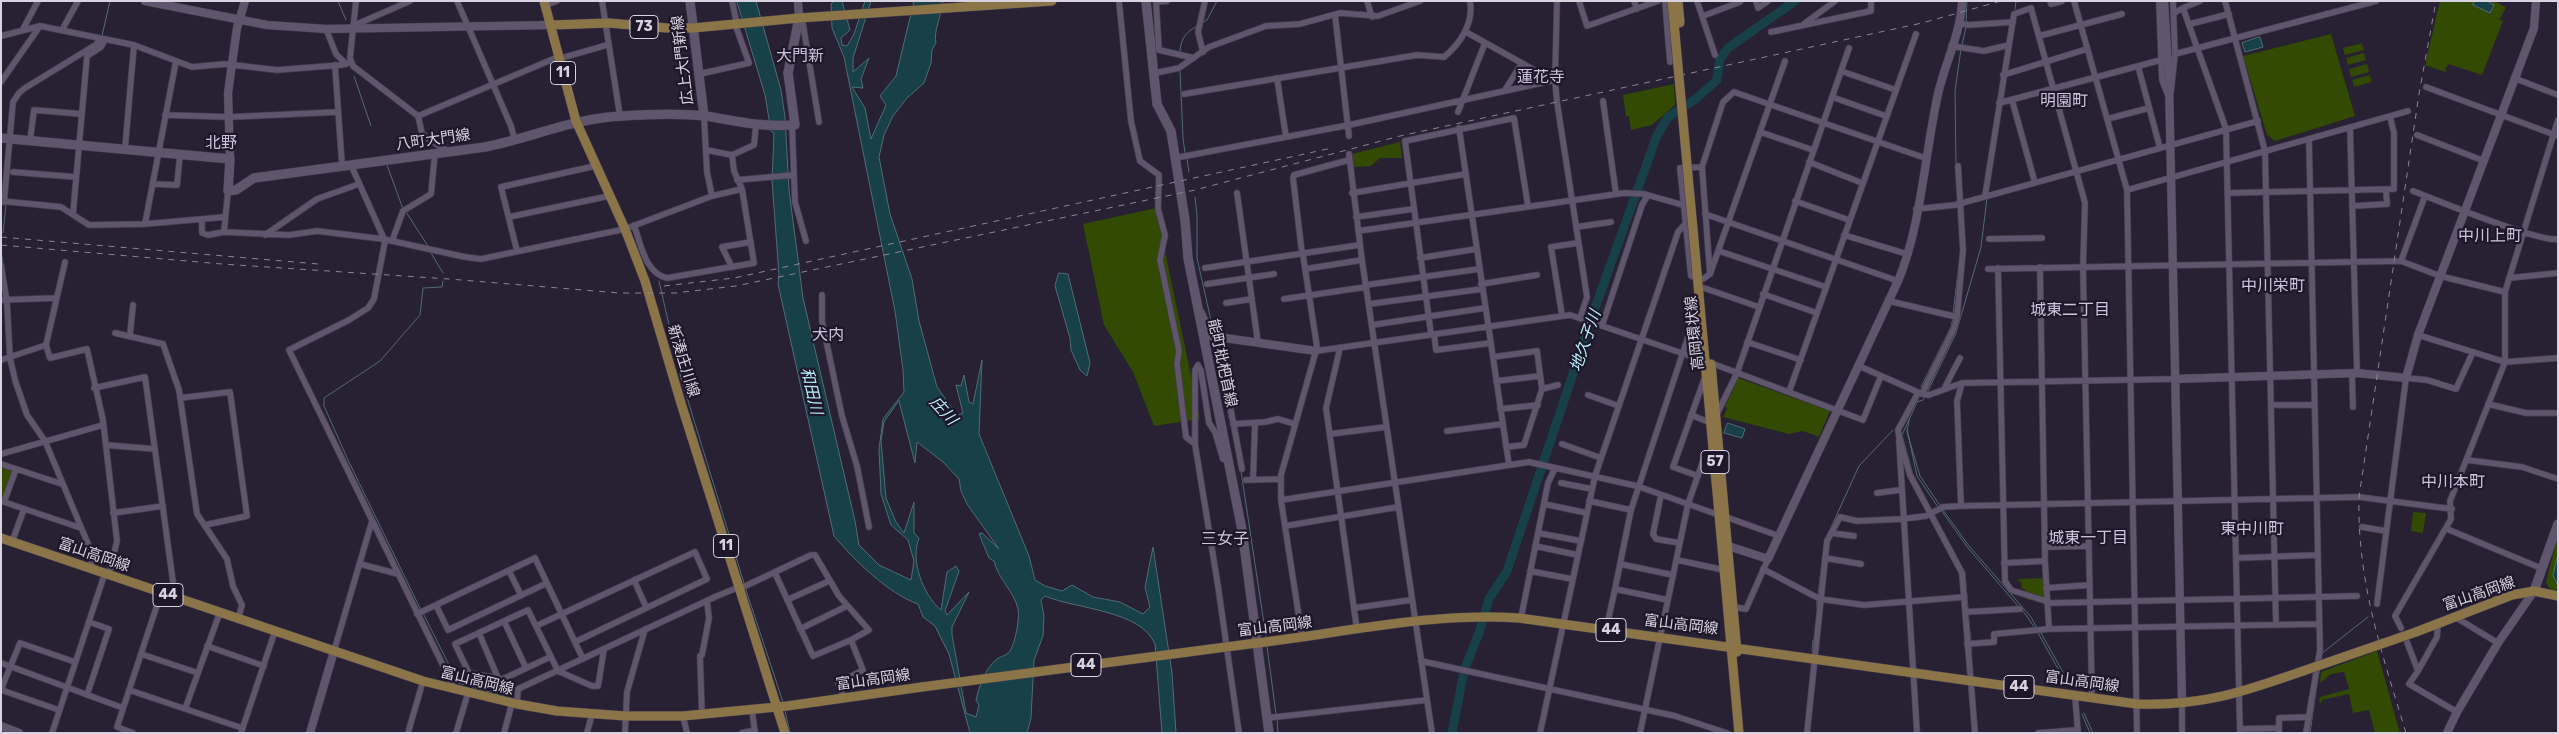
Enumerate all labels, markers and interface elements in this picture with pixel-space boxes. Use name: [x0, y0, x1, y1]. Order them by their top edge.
street label: 広上大門新線: [669, 14, 697, 106]
road number: 73: [630, 16, 658, 38]
district label: 大門新: [776, 46, 824, 66]
road number: 11: [550, 62, 576, 84]
district label: 蓮花寺: [1517, 67, 1565, 87]
district label: 明園町: [2040, 91, 2088, 111]
street label: 八町大門線: [395, 126, 471, 154]
district label: 北野: [205, 133, 237, 153]
district label: 中川上町: [2458, 226, 2522, 246]
district label: 中川栄町: [2241, 276, 2305, 296]
street label: 高岡環状線: [1682, 295, 1708, 371]
district label: 城東二丁目: [2030, 300, 2110, 320]
water label: 地久子川: [1567, 308, 1605, 374]
street label: 能町枇杷首線: [1204, 317, 1240, 409]
street label: 新湊庄川線: [663, 323, 703, 399]
district label: 犬内: [812, 325, 844, 345]
water label: 和田川: [796, 365, 826, 417]
water label: 庄川: [925, 393, 961, 429]
road number: 57: [1701, 451, 1729, 474]
district label: 中川本町: [2421, 472, 2485, 492]
district label: 東中川町: [2220, 519, 2284, 539]
district label: 城東一丁目: [2048, 528, 2128, 548]
district label: 三女子: [1201, 529, 1249, 549]
street label: 富山高岡線: [56, 534, 132, 576]
road number: 11: [714, 534, 738, 558]
street label: 富山高岡線: [2441, 573, 2517, 615]
road number: 44: [153, 584, 183, 606]
street label: 富山高岡線: [1643, 611, 1719, 639]
street label: 富山高岡線: [1237, 613, 1313, 641]
road number: 44: [1596, 618, 1626, 642]
road number: 44: [1071, 654, 1101, 676]
street label: 富山高岡線: [438, 663, 516, 699]
street label: 富山高岡線: [835, 666, 911, 694]
street label: 富山高岡線: [2044, 668, 2120, 696]
road number: 44: [2004, 676, 2034, 699]

